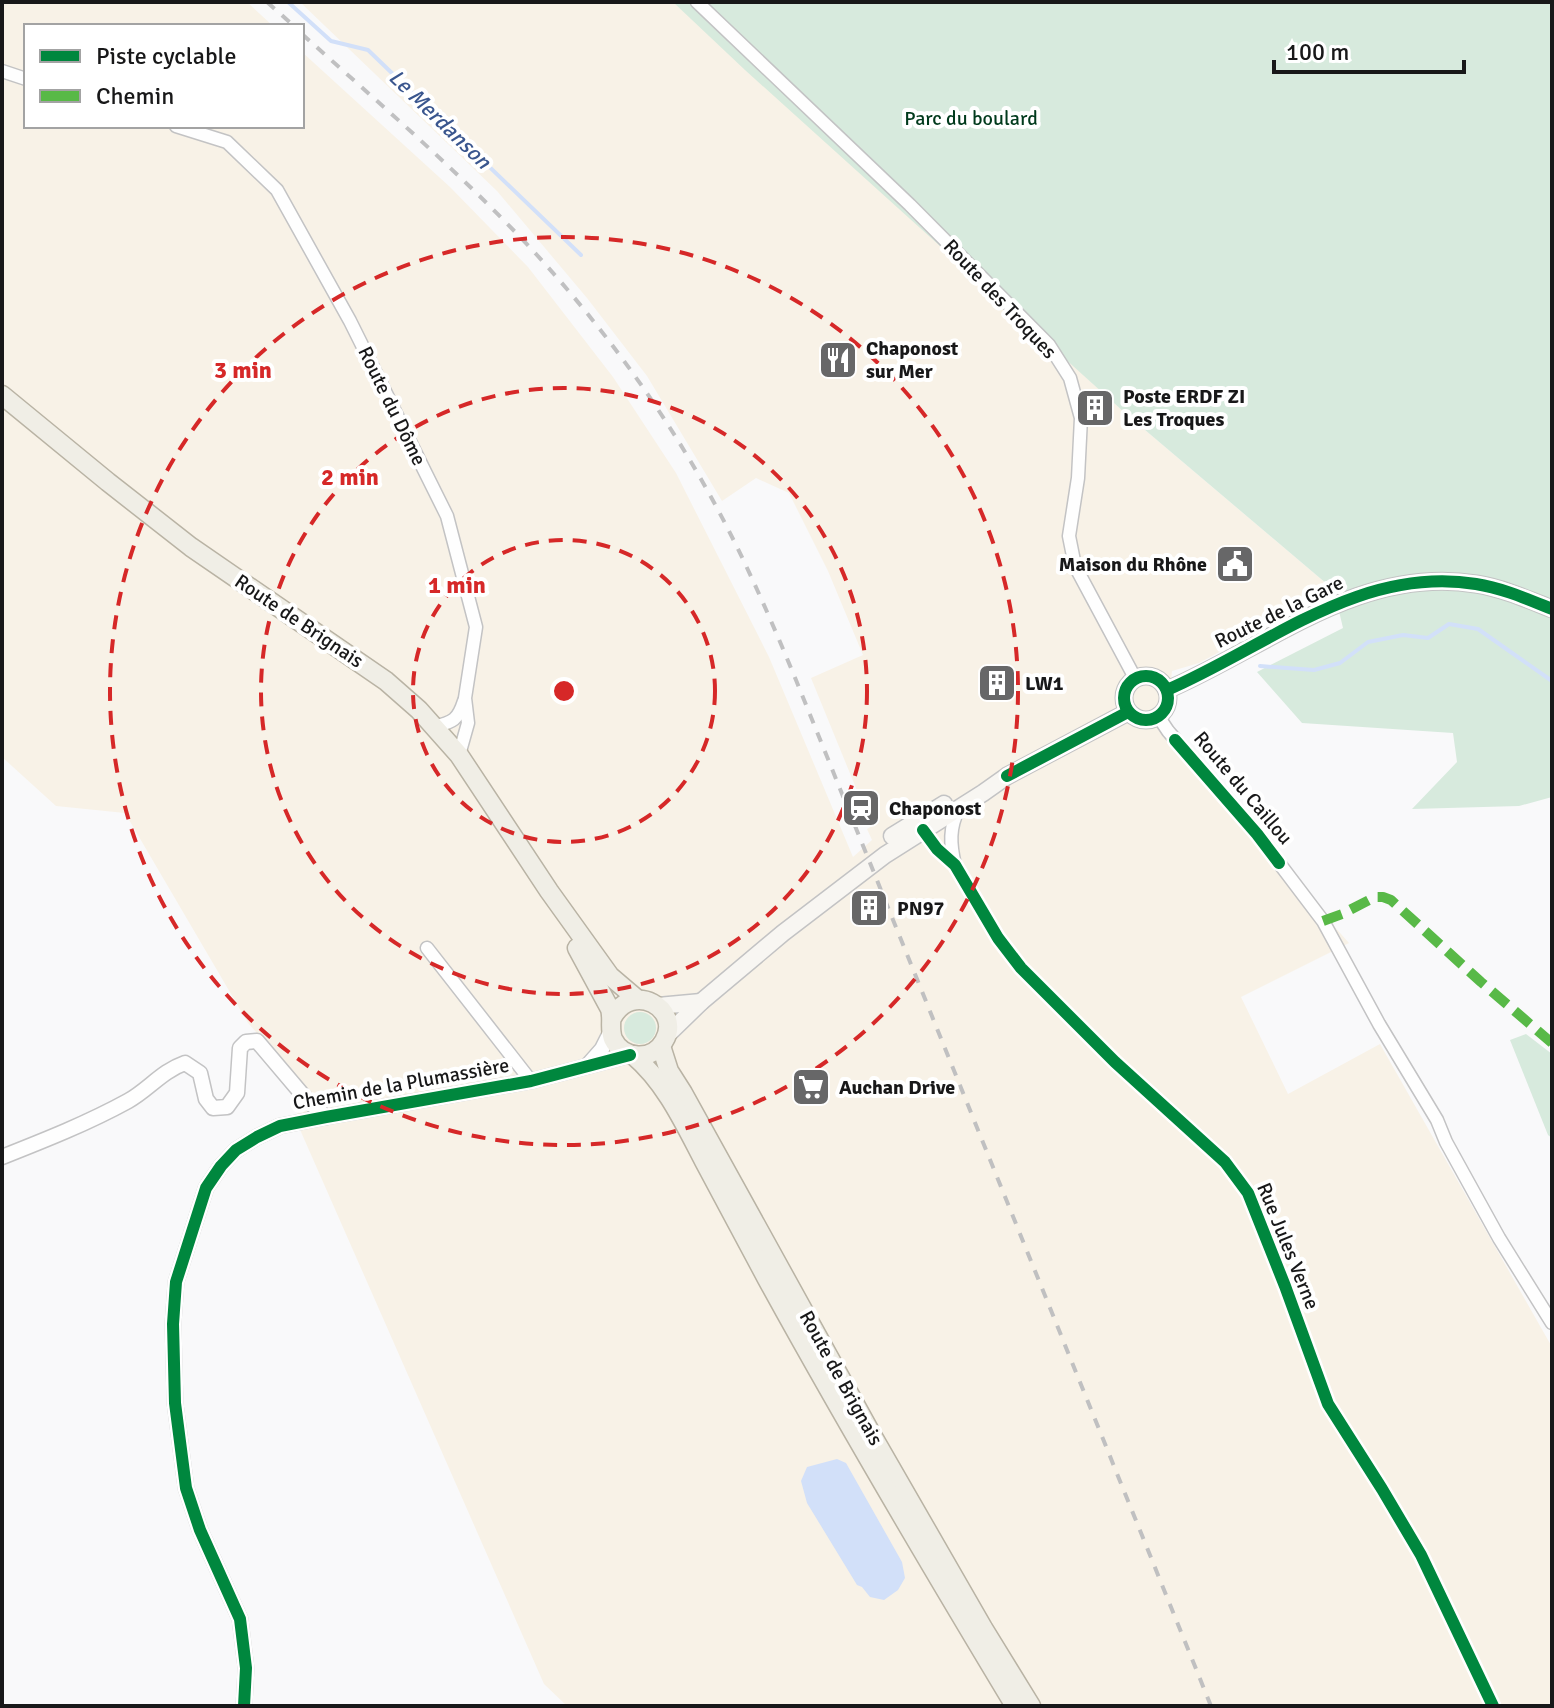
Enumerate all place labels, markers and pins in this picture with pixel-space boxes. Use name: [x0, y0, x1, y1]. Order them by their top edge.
place label: Chaponost sur Mer: [866, 336, 959, 384]
restaurant icon: Chaponost sur Mer: [817, 339, 859, 381]
place label: Poste ERDF ZI Les Troques: [1123, 384, 1245, 432]
building icon: Poste ERDF ZI Les Troques: [1074, 387, 1116, 429]
public building icon: Maison du Rhône: [1214, 543, 1256, 585]
place label: Maison du Rhône: [1059, 552, 1207, 577]
building icon: LW1: [976, 662, 1018, 704]
place label: LW1: [1025, 671, 1064, 696]
centre of rings: [550, 677, 578, 705]
station icon: Chaponost: [840, 787, 882, 829]
place label: Chaponost: [889, 796, 982, 821]
building icon: PN97: [848, 887, 890, 929]
place label: PN97: [897, 896, 944, 921]
supermarket icon: Auchan Drive: [790, 1066, 832, 1108]
place label: Auchan Drive: [839, 1075, 955, 1100]

